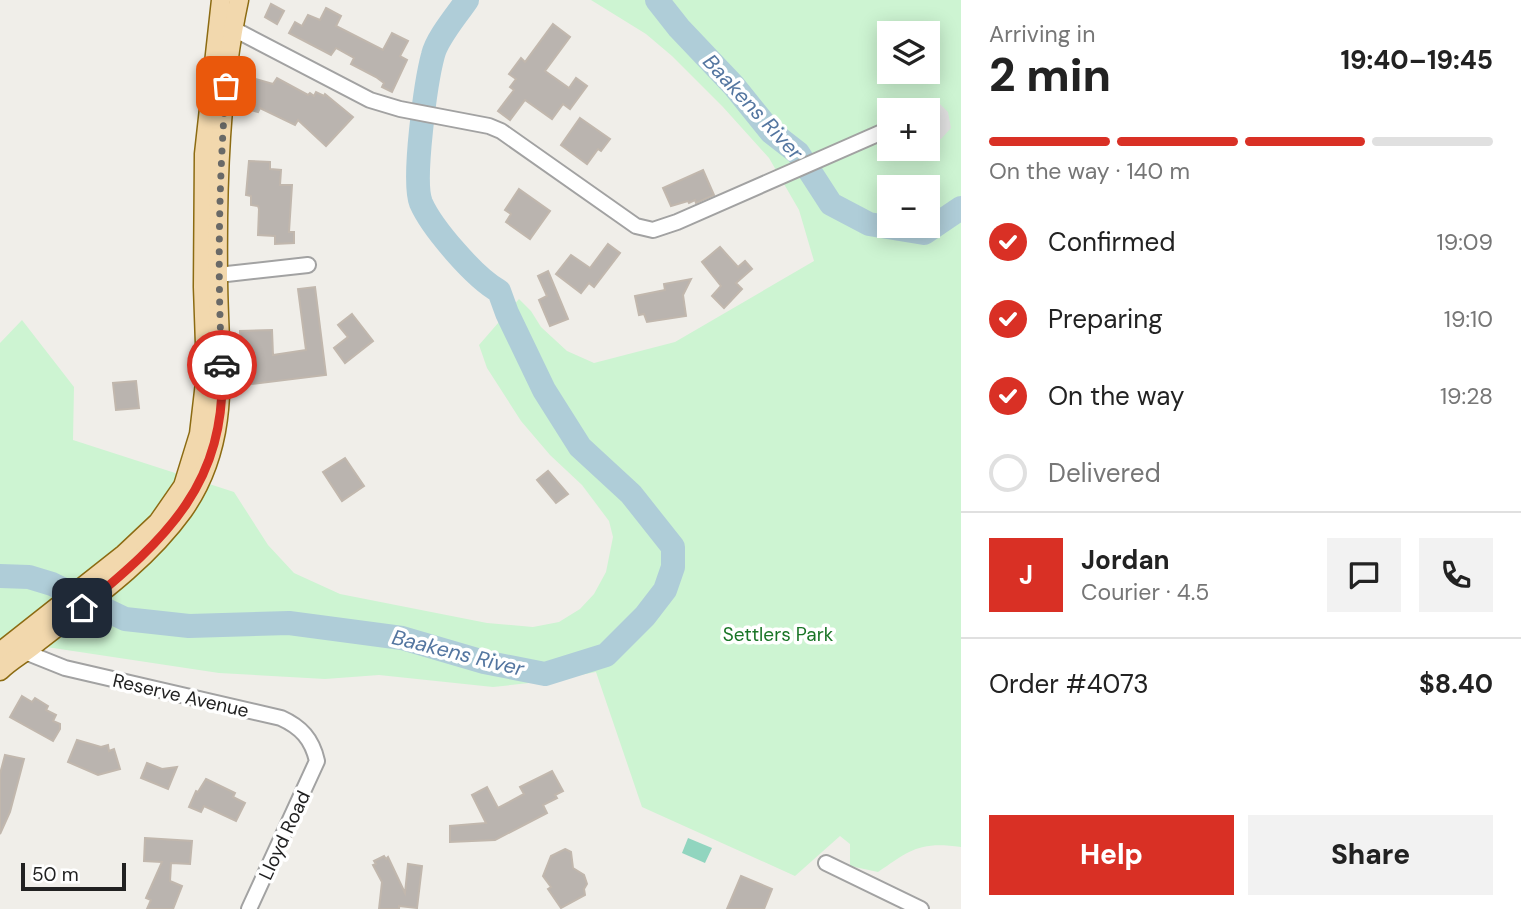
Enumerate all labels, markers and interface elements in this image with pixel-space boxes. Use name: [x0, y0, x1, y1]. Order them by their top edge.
text: Arriving in: [989, 19, 1095, 49]
map controls: [877, 21, 940, 238]
button: layers: [877, 21, 940, 84]
text: 19:40–19:45: [1340, 43, 1493, 77]
text: 2 min: [989, 45, 1111, 105]
water label: Baakens River: [697, 48, 810, 167]
pin: [196, 56, 256, 116]
icon: bag: [207, 67, 245, 105]
button: +: [877, 98, 940, 161]
text: On the way · 140 m: [989, 156, 1190, 186]
button: −: [877, 175, 940, 238]
icon: check: [989, 223, 1027, 261]
text: Confirmed: [1048, 225, 1175, 259]
text: 19:09: [1437, 227, 1493, 257]
icon: check: [989, 300, 1027, 338]
text: Preparing: [1048, 302, 1163, 336]
text: 19:10: [1444, 304, 1493, 334]
courier: [187, 330, 257, 400]
icon: car: [203, 346, 241, 384]
icon: check: [989, 377, 1027, 415]
text: On the way: [1048, 379, 1184, 413]
text: 19:28: [1440, 381, 1493, 411]
text: Delivered: [1048, 456, 1161, 490]
button: chat: [1327, 538, 1401, 612]
button: phone: [1419, 538, 1493, 612]
text: Jordan: [1081, 543, 1170, 577]
text: J: [1019, 558, 1033, 592]
text: Courier · 4.5: [1081, 577, 1209, 607]
pin: [52, 578, 112, 638]
icon: home: [63, 589, 101, 627]
park label: Settlers Park: [723, 622, 834, 647]
water label: Baakens River: [389, 623, 528, 683]
text: Order #4073: [989, 667, 1149, 701]
text: $8.40: [1419, 667, 1493, 701]
street label: Reserve Avenue: [110, 668, 251, 723]
street label: Lloyd Road: [253, 787, 316, 884]
button: Help: [989, 815, 1234, 895]
button: Share: [1248, 815, 1493, 895]
scale bar: [21, 860, 126, 892]
text: 50 m: [32, 862, 79, 887]

